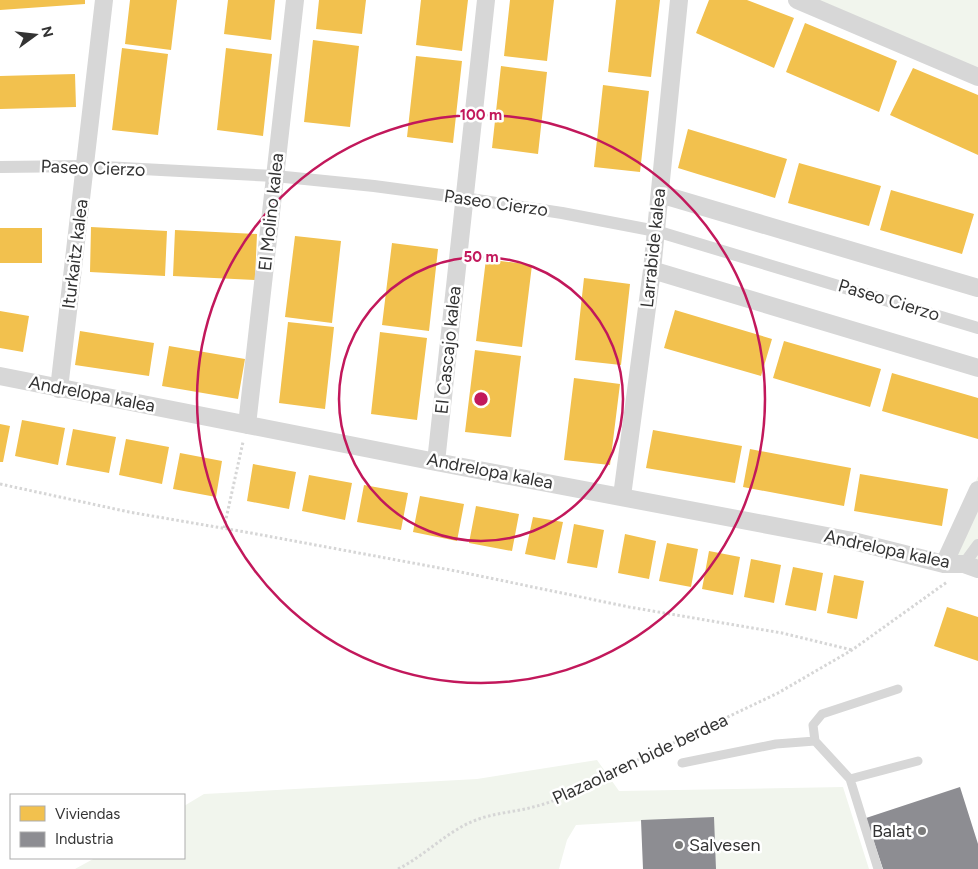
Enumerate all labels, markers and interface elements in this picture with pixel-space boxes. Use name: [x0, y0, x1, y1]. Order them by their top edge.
north arrow: [10, 10, 60, 60]
text: N: [37, 24, 57, 39]
text: 100 m: [460, 106, 502, 124]
street label: El Molino kalea: [254, 152, 288, 272]
street label: Paseo Cierzo: [40, 155, 146, 181]
street label: Paseo Cierzo: [443, 185, 549, 221]
street label: Larrabide kalea: [636, 187, 670, 309]
street label: Iturkaitz kalea: [57, 198, 93, 310]
text: 50 m: [463, 248, 499, 266]
street label: Paseo Cierzo: [836, 274, 942, 326]
street label: El Cascajo kalea: [430, 285, 466, 415]
street label: Andrelopa kalea: [27, 371, 157, 417]
centre of rings: [472, 390, 490, 408]
street label: Andrelopa kalea: [425, 448, 555, 494]
street label: Andrelopa kalea: [822, 525, 952, 573]
street label: Plazaolaren bide berdea: [549, 709, 731, 809]
legend: [10, 794, 185, 859]
text: Viviendas: [55, 805, 120, 823]
place label: Balat: [872, 820, 912, 842]
marker: Balat: [916, 825, 928, 837]
text: Industria: [55, 830, 113, 848]
place label: Salvesen: [689, 834, 760, 856]
marker: Salvesen: [673, 839, 685, 851]

